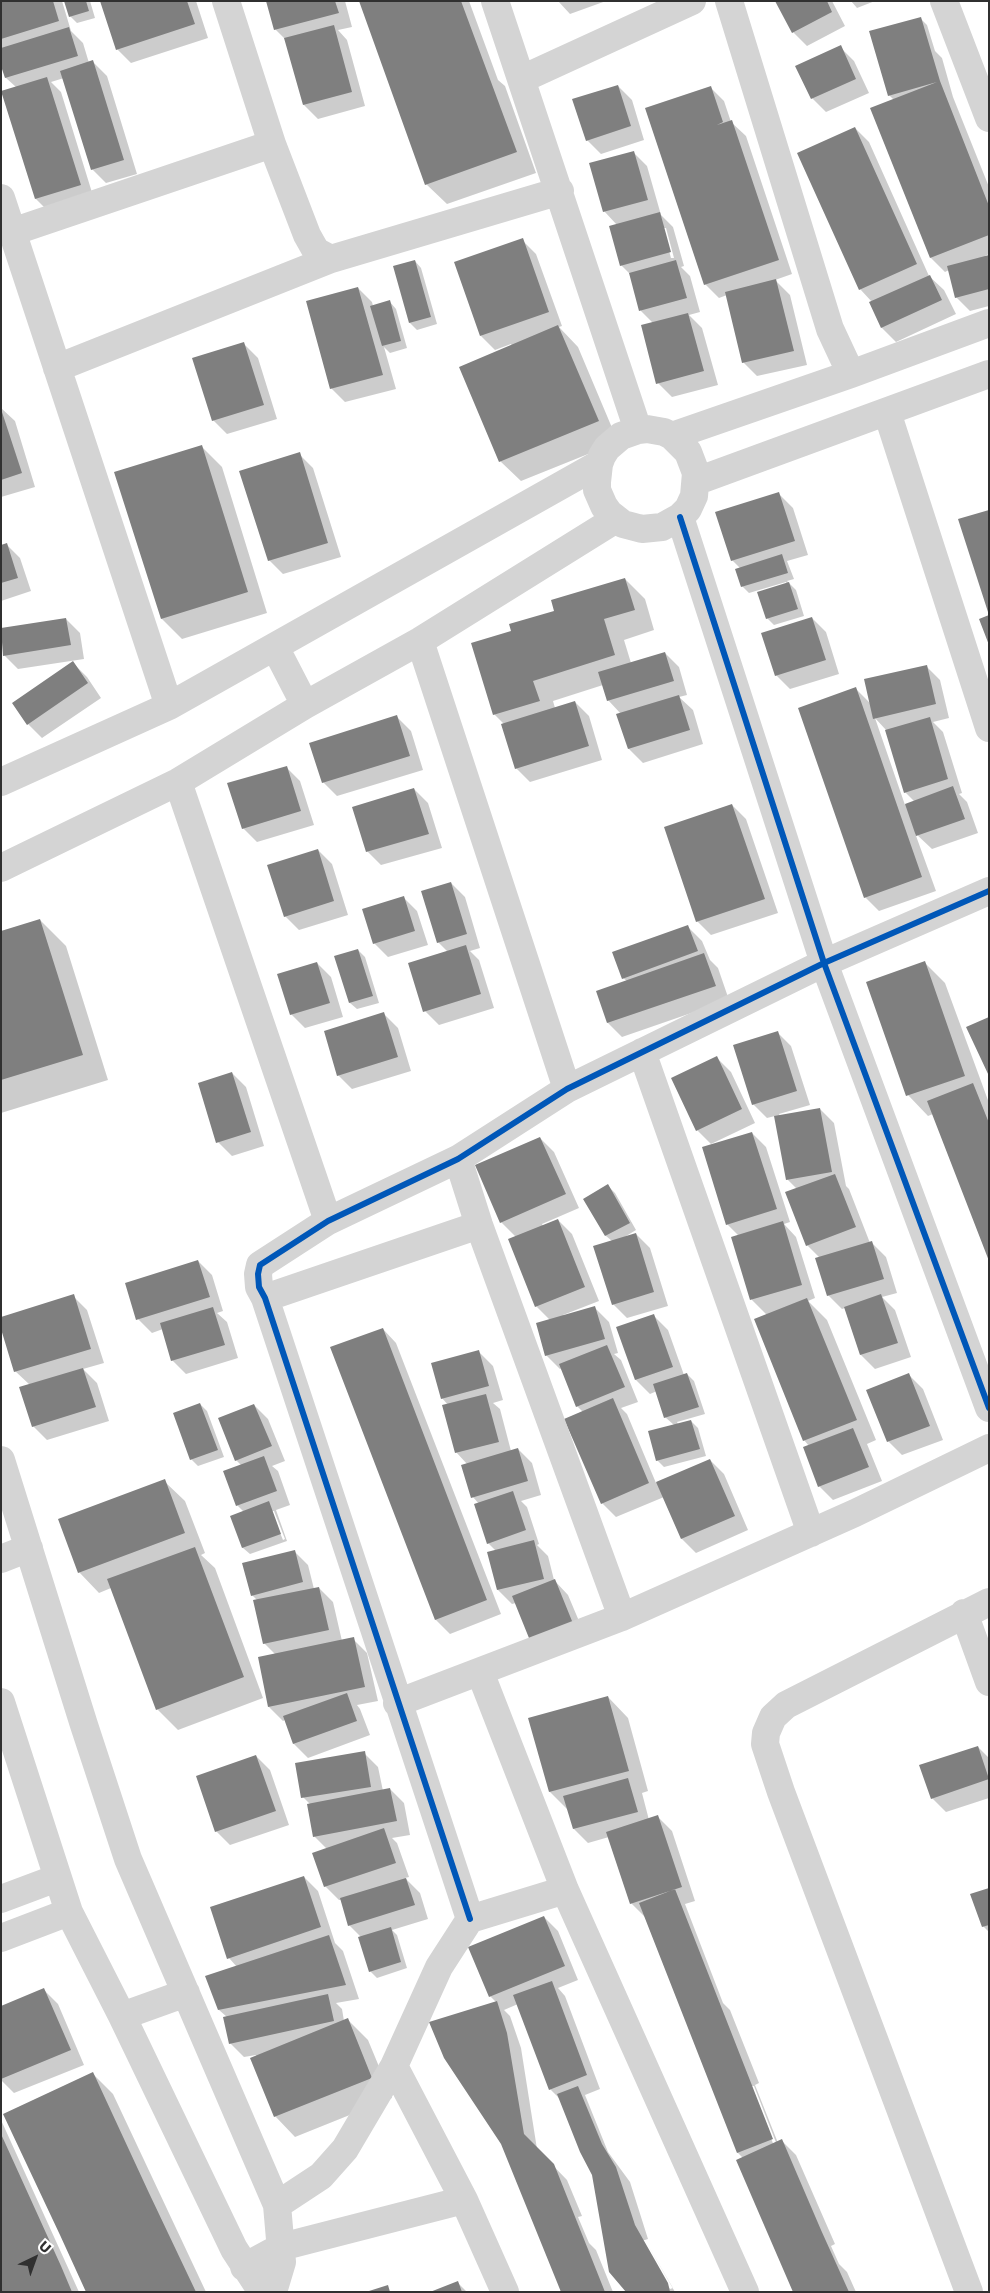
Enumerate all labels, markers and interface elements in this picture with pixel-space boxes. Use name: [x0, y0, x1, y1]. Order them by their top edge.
north arrow: [10, 2233, 60, 2283]
text: U: [36, 2237, 55, 2256]

